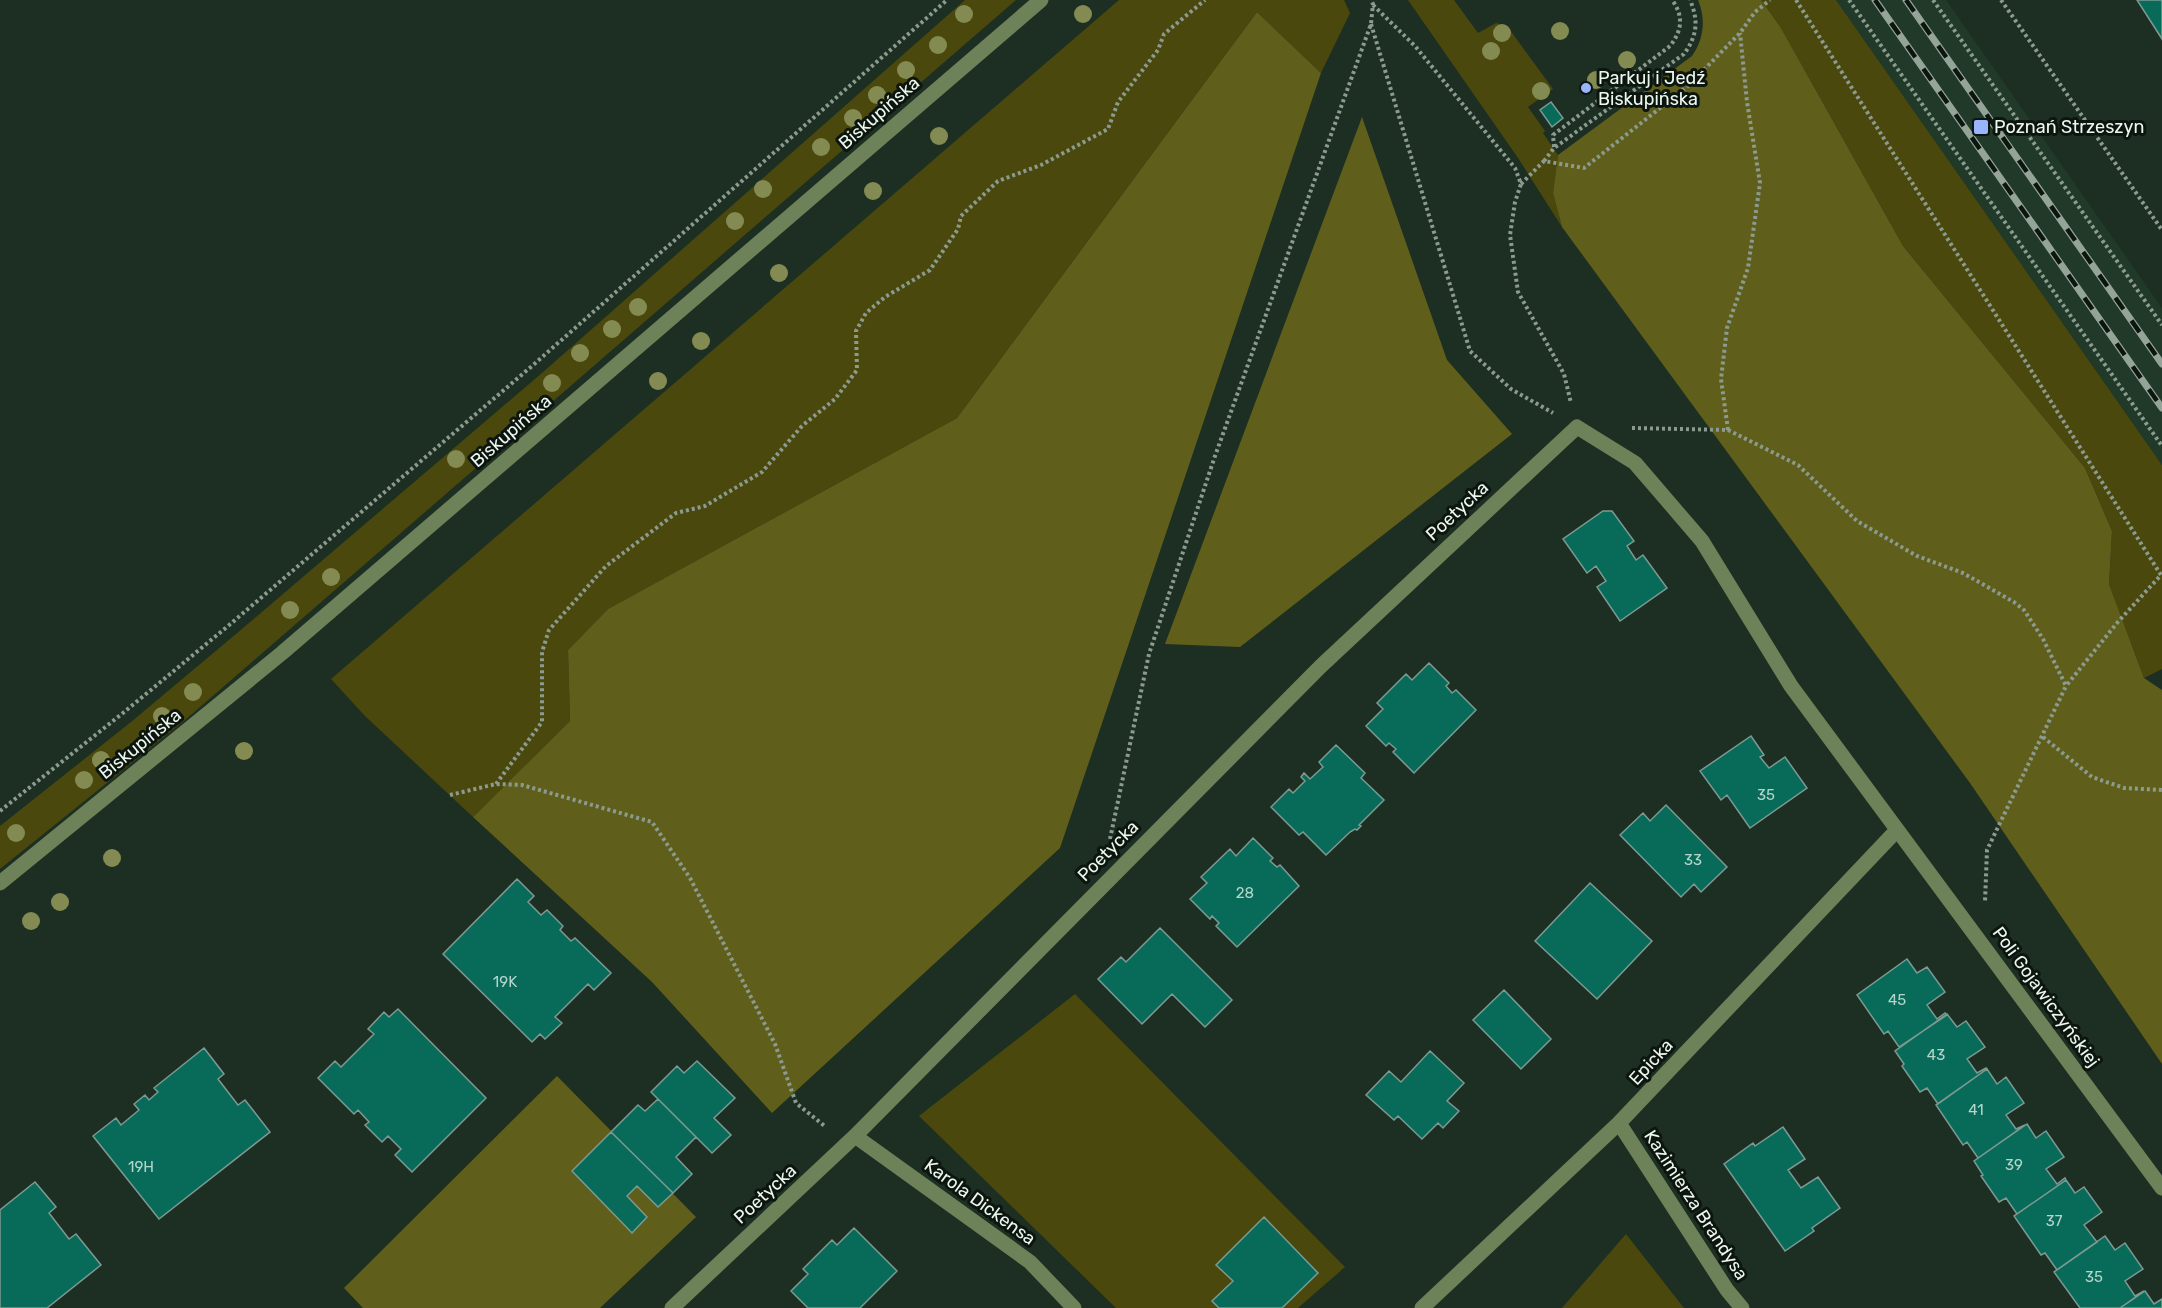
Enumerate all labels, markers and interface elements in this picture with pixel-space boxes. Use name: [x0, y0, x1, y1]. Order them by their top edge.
place label: Parkuj i Jedź Biskupińska: [1598, 67, 1705, 110]
street label: Biskupińska: [834, 72, 924, 154]
marker: Parkuj i Jedź Biskupińska: [1579, 81, 1593, 95]
place label: Poznań Strzeszyn: [1994, 116, 2144, 138]
marker: Poznań Strzeszyn: [1972, 118, 1990, 136]
street label: Biskupińska: [466, 390, 556, 472]
street label: Poetycka: [1421, 477, 1493, 545]
street label: Biskupińska: [94, 704, 186, 784]
house number: 35: [1757, 786, 1775, 804]
street label: Poetycka: [1073, 816, 1143, 886]
house number: 33: [1684, 851, 1702, 869]
house number: 28: [1236, 884, 1254, 902]
street label: Poli Gojawiczyńskiej: [1988, 923, 2104, 1071]
house number: 19K: [493, 973, 517, 991]
house number: 45: [1888, 991, 1906, 1009]
street label: Epicka: [1624, 1034, 1678, 1090]
house number: 43: [1927, 1046, 1945, 1064]
house number: 41: [1968, 1101, 1984, 1119]
street label: Kazimierza Brandysa: [1639, 1126, 1753, 1284]
street label: Karola Dickensa: [920, 1154, 1040, 1250]
house number: 39: [2005, 1156, 2023, 1174]
house number: 19H: [128, 1158, 154, 1176]
street label: Poetycka: [729, 1160, 801, 1228]
house number: 37: [2046, 1212, 2063, 1230]
house number: 35: [2085, 1268, 2103, 1286]

